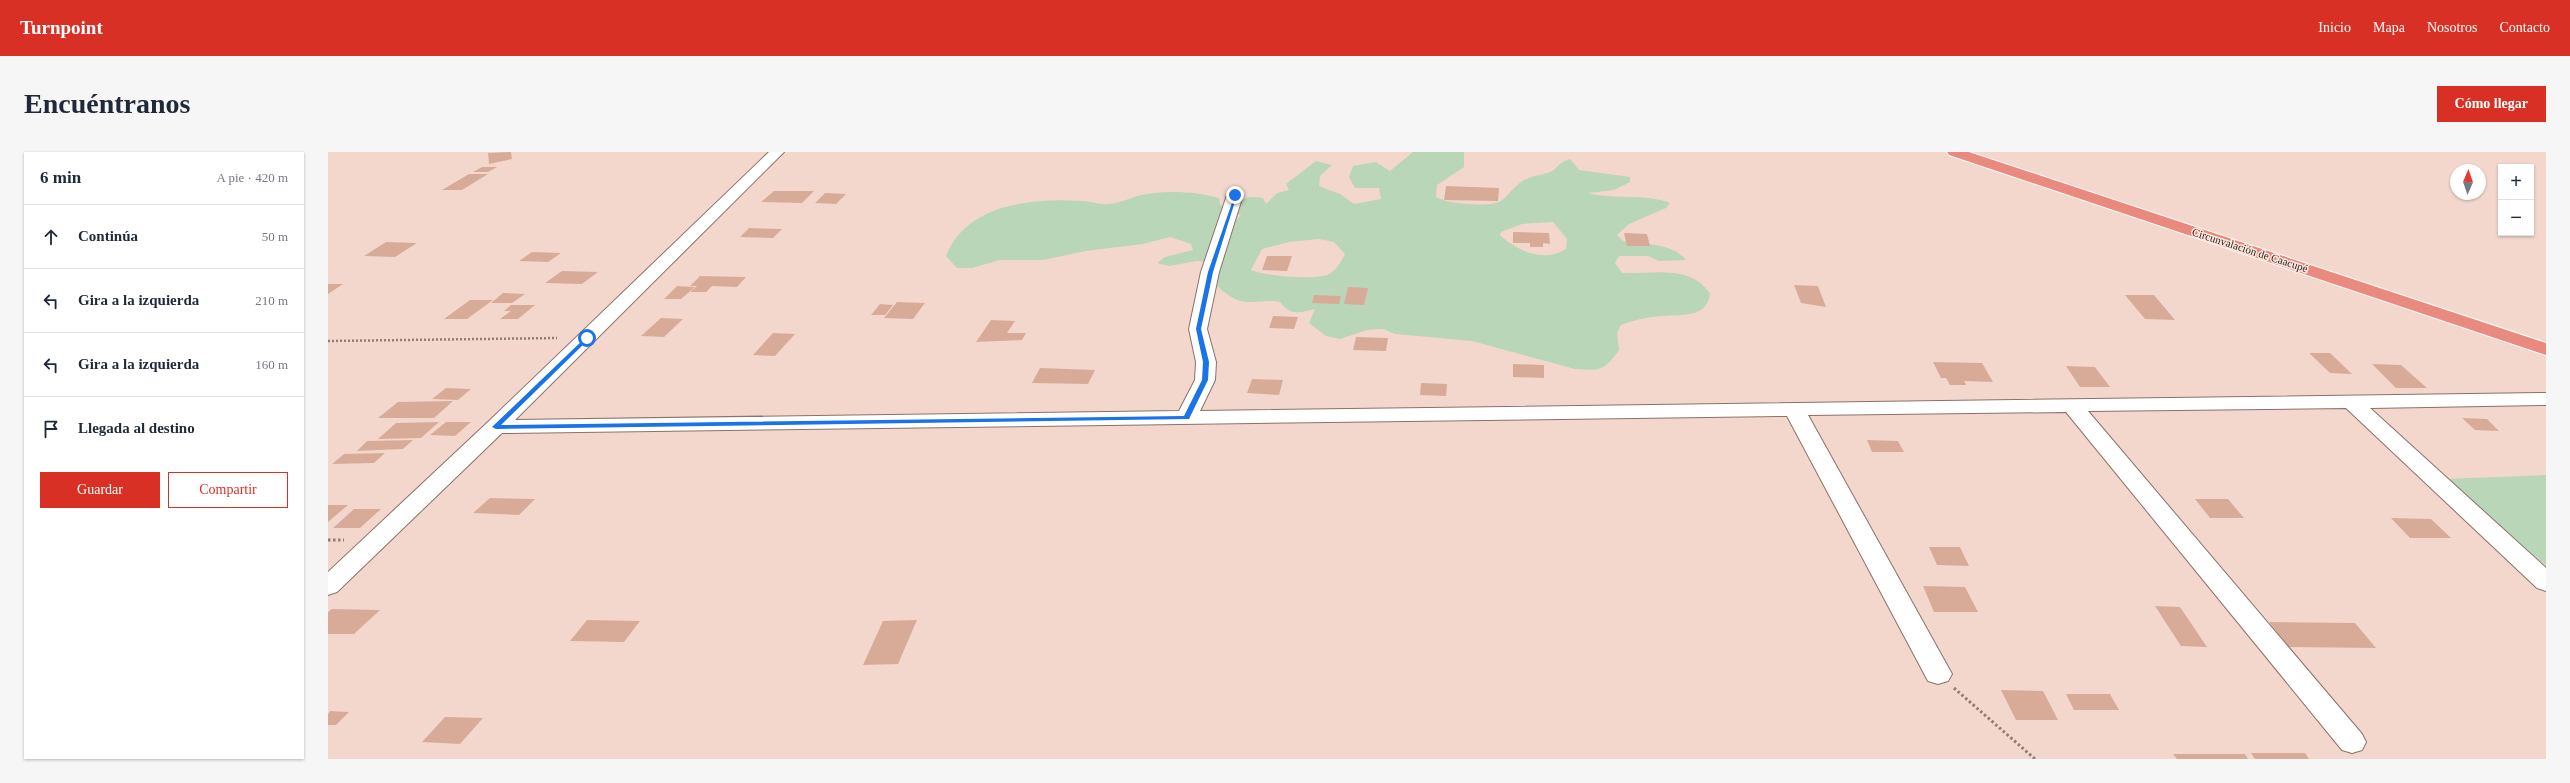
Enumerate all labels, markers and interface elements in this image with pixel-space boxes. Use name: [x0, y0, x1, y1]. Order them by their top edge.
text: Turnpoint: [20, 17, 103, 38]
text: Inicio: [2318, 20, 2351, 35]
text: Mapa: [2373, 20, 2405, 35]
text: Nosotros: [2427, 20, 2477, 35]
text: Contacto: [2499, 20, 2550, 35]
button: Cómo llegar: [2437, 86, 2546, 122]
text: Encuéntranos: [24, 88, 190, 119]
north arrow: [2450, 164, 2486, 200]
map controls: [2498, 164, 2534, 236]
button: +: [2498, 164, 2534, 200]
text: 6 min: [40, 168, 81, 187]
text: A pie · 420 m: [217, 170, 288, 185]
route end: [1226, 186, 1244, 204]
button: −: [2498, 200, 2534, 236]
icon: ahead: [40, 226, 62, 248]
street label: Circunvalación de Caacupé: [2191, 226, 2309, 274]
text: Continúa: [78, 228, 138, 244]
text: 50 m: [262, 229, 288, 244]
icon: left: [40, 290, 62, 312]
text: Gira a la izquierda: [78, 292, 199, 308]
text: 210 m: [255, 293, 288, 308]
route start: [578, 329, 596, 347]
icon: left: [40, 354, 62, 376]
text: Gira a la izquierda: [78, 356, 199, 372]
text: 160 m: [255, 357, 288, 372]
icon: arrive: [40, 418, 62, 440]
text: Llegada al destino: [78, 420, 195, 436]
button: Guardar: [40, 472, 160, 508]
button: Compartir: [168, 472, 288, 508]

